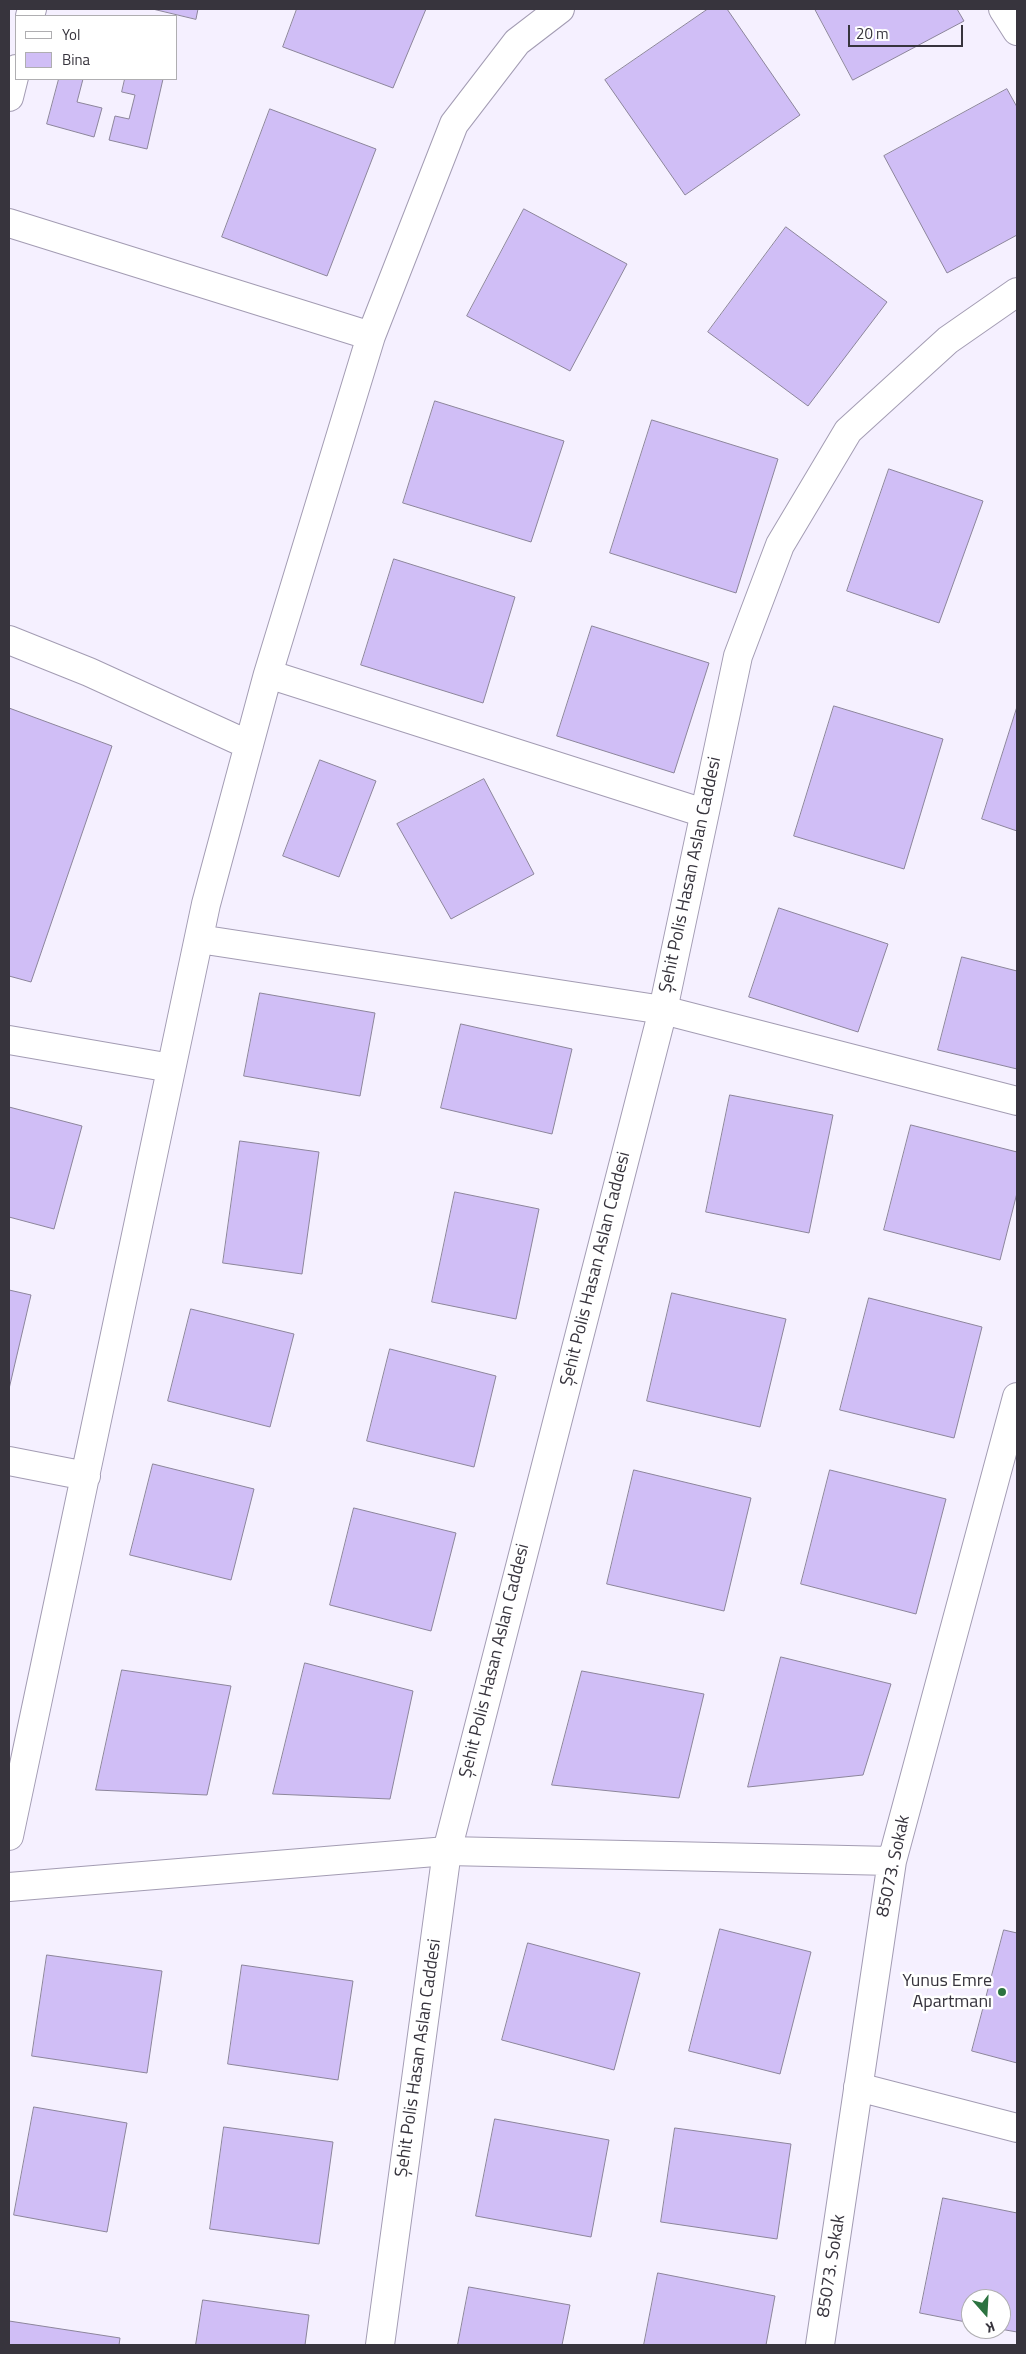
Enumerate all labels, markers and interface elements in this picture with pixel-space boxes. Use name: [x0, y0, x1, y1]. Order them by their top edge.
legend: [15, 15, 178, 80]
scale bar: [851, 15, 966, 47]
text: 20 m: [856, 22, 889, 45]
text: Yol: [62, 23, 80, 46]
text: Bina: [62, 48, 90, 71]
street label: Şehit Polis Hasan Aslan Caddesi: [655, 755, 727, 995]
street label: Şehit Polis Hasan Aslan Caddesi: [556, 1150, 636, 1388]
street label: Şehit Polis Hasan Aslan Caddesi: [455, 1542, 535, 1780]
street label: 85073. Sokak: [873, 1813, 915, 1919]
street label: Şehit Polis Hasan Aslan Caddesi: [392, 1937, 446, 2179]
place label: Yunus Emre Apartmanı: [902, 1971, 992, 2014]
marker: Yunus Emre Apartmanı: [996, 1986, 1008, 1998]
street label: 85073. Sokak: [813, 2213, 851, 2319]
north arrow: [961, 2289, 1011, 2339]
text: K: [983, 2316, 998, 2339]

